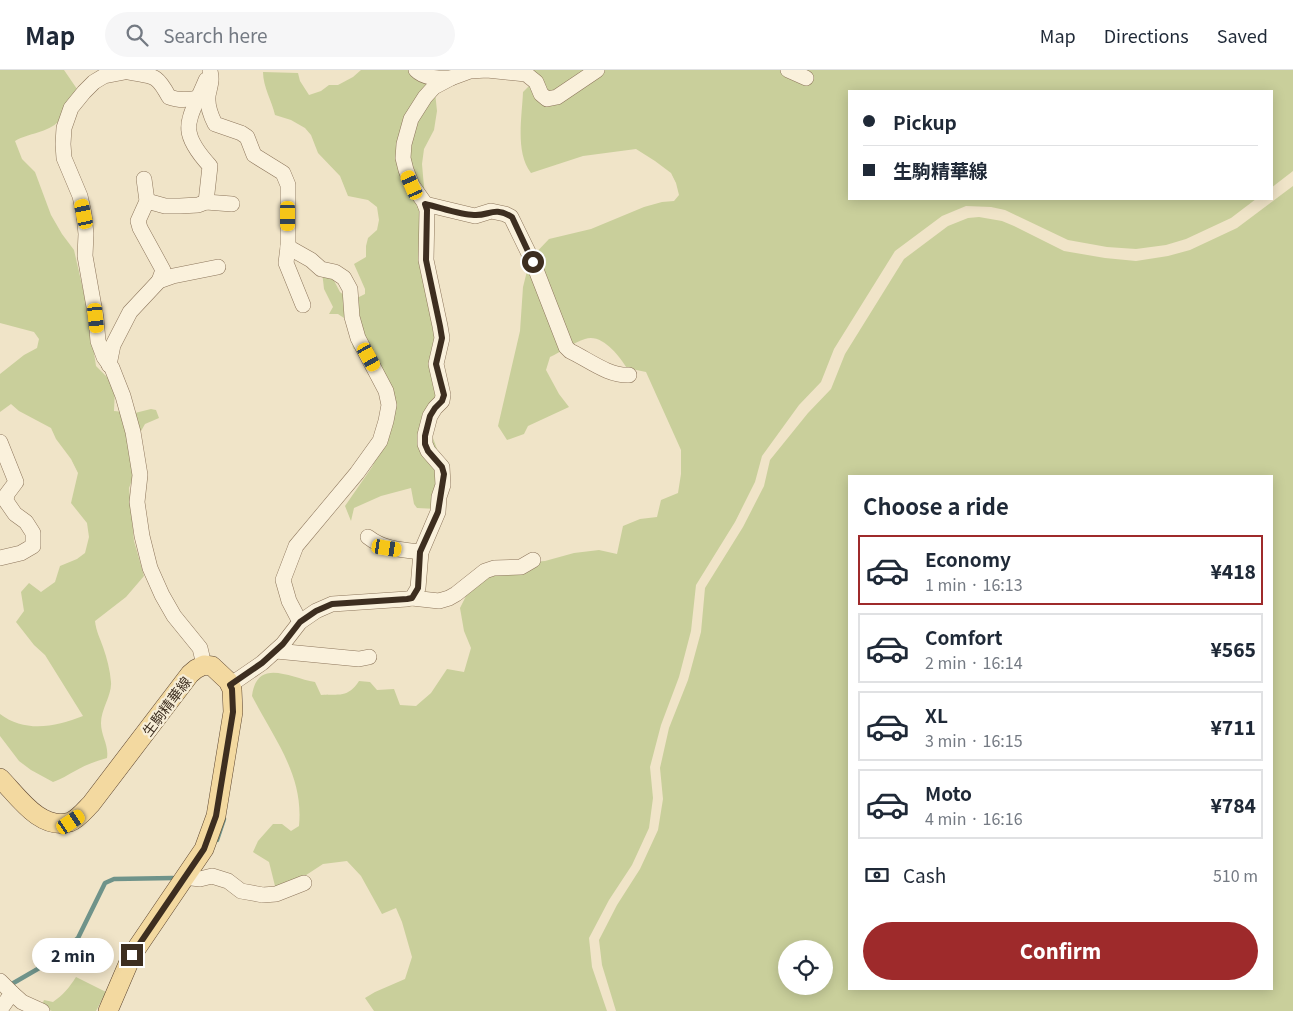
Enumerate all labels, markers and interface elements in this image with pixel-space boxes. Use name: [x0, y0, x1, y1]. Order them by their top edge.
search box: [105, 12, 455, 57]
text: Map: [25, 17, 75, 52]
icon: search: [123, 21, 151, 49]
text: Search here: [163, 21, 268, 48]
text: Map: [1040, 22, 1076, 48]
text: Directions: [1104, 22, 1189, 48]
text: Saved: [1217, 22, 1268, 48]
text: Pickup: [893, 108, 957, 135]
text: 生駒精華線: [893, 156, 988, 183]
car: [399, 168, 424, 202]
car: [73, 198, 94, 230]
car: [280, 201, 295, 231]
route start: [522, 251, 544, 273]
car: [86, 302, 105, 334]
car: [355, 340, 382, 374]
text: Choose a ride: [863, 489, 1009, 521]
car: [371, 538, 402, 558]
text: Economy: [925, 545, 1011, 572]
icon: car: [865, 548, 910, 593]
text: ¥418: [1210, 557, 1256, 584]
text: 1 min · 16:13: [925, 572, 1023, 596]
text: Comfort: [925, 623, 1003, 650]
icon: car: [865, 626, 910, 671]
text: ¥565: [1210, 635, 1256, 662]
text: 2 min · 16:14: [925, 650, 1023, 674]
street label: 生駒精華線: [137, 672, 195, 740]
text: XL: [925, 701, 948, 728]
icon: car: [865, 704, 910, 749]
text: ¥711: [1210, 713, 1256, 740]
text: 3 min · 16:15: [925, 728, 1023, 752]
text: Moto: [925, 779, 972, 806]
icon: car: [865, 782, 910, 827]
text: ¥784: [1210, 791, 1256, 818]
text: 4 min · 16:16: [925, 806, 1023, 830]
car: [54, 807, 87, 837]
icon: cash: [863, 861, 891, 889]
text: Cash: [903, 861, 946, 888]
text: 510 m: [1213, 863, 1258, 887]
button: Confirm: [863, 922, 1258, 980]
callout: 2 min: [32, 938, 114, 972]
map controls: [778, 940, 833, 995]
button: locate: [778, 940, 833, 995]
text: 2 min: [51, 943, 95, 967]
route end: [121, 944, 143, 966]

